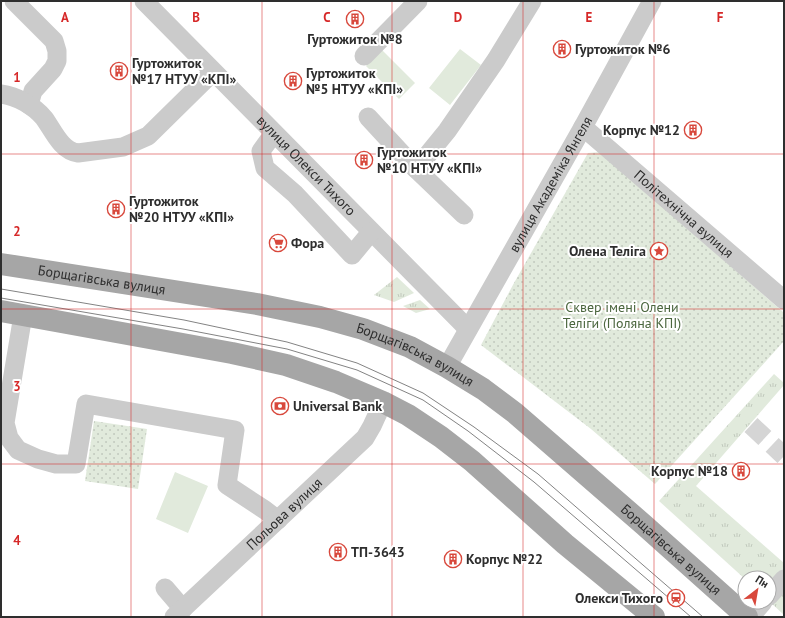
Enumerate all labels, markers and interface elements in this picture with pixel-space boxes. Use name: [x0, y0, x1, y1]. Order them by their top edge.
text: A: [61, 9, 69, 26]
text: B: [192, 9, 200, 26]
text: C: [323, 9, 331, 26]
building icon: Гуртожиток №8: [345, 9, 365, 29]
text: D: [454, 9, 462, 26]
text: E: [586, 9, 593, 26]
text: F: [717, 9, 724, 26]
place label: Гуртожиток №8: [307, 30, 403, 48]
building icon: Гуртожиток №6: [552, 39, 572, 59]
place label: Гуртожиток №6: [575, 40, 670, 58]
place label: Гуртожиток №17 НТУУ «КПІ»: [132, 54, 236, 88]
building icon: Гуртожиток №17 НТУУ «КПІ»: [109, 61, 129, 81]
place label: Гуртожиток №5 НТУУ «КПІ»: [306, 64, 403, 98]
text: 1: [13, 69, 21, 86]
building icon: Гуртожиток №5 НТУУ «КПІ»: [283, 71, 303, 91]
street label: вулиця Олекси Тихого: [253, 111, 360, 219]
street label: вулиця Академіка Янгеля: [505, 113, 596, 255]
building icon: Корпус №12: [683, 120, 703, 140]
place label: Корпус №12: [603, 121, 680, 139]
place label: Гуртожиток №10 НТУУ «КПІ»: [377, 143, 482, 177]
building icon: Гуртожиток №10 НТУУ «КПІ»: [354, 150, 374, 170]
street label: Політехнічна вулиця: [630, 166, 737, 262]
place label: Гуртожиток №20 НТУУ «КПІ»: [129, 192, 234, 226]
building icon: Гуртожиток №20 НТУУ «КПІ»: [106, 199, 126, 219]
text: 2: [13, 223, 21, 240]
supermarket icon: Фора: [268, 233, 288, 253]
place label: Фора: [291, 234, 324, 252]
place icon: Олена Теліга: [649, 241, 669, 261]
place label: Олена Теліга: [569, 242, 646, 260]
street label: Борщагівська вулиця: [37, 261, 167, 299]
park label: Сквер імені Олени Теліги (Поляна КПІ): [563, 298, 681, 332]
street label: Борщагівська вулиця: [354, 319, 477, 390]
text: 3: [13, 378, 21, 395]
bank icon: Universal Bank: [270, 396, 290, 416]
place label: Universal Bank: [293, 397, 382, 415]
building icon: Корпус №18: [731, 461, 751, 481]
place label: Корпус №18: [651, 462, 728, 480]
street label: Польова вулиця: [242, 474, 326, 554]
street label: Борщагівська вулиця: [617, 500, 725, 599]
text: 4: [13, 532, 21, 549]
building icon: ТП-3643: [328, 542, 348, 562]
place label: ТП-3643: [351, 543, 405, 561]
building icon: Корпус №22: [443, 549, 463, 569]
place label: Корпус №22: [466, 550, 543, 568]
north arrow: [737, 570, 777, 610]
text: Пн: [753, 572, 771, 591]
station icon: Олекси Тихого: [666, 588, 686, 608]
place label: Олекси Тихого: [575, 589, 663, 607]

